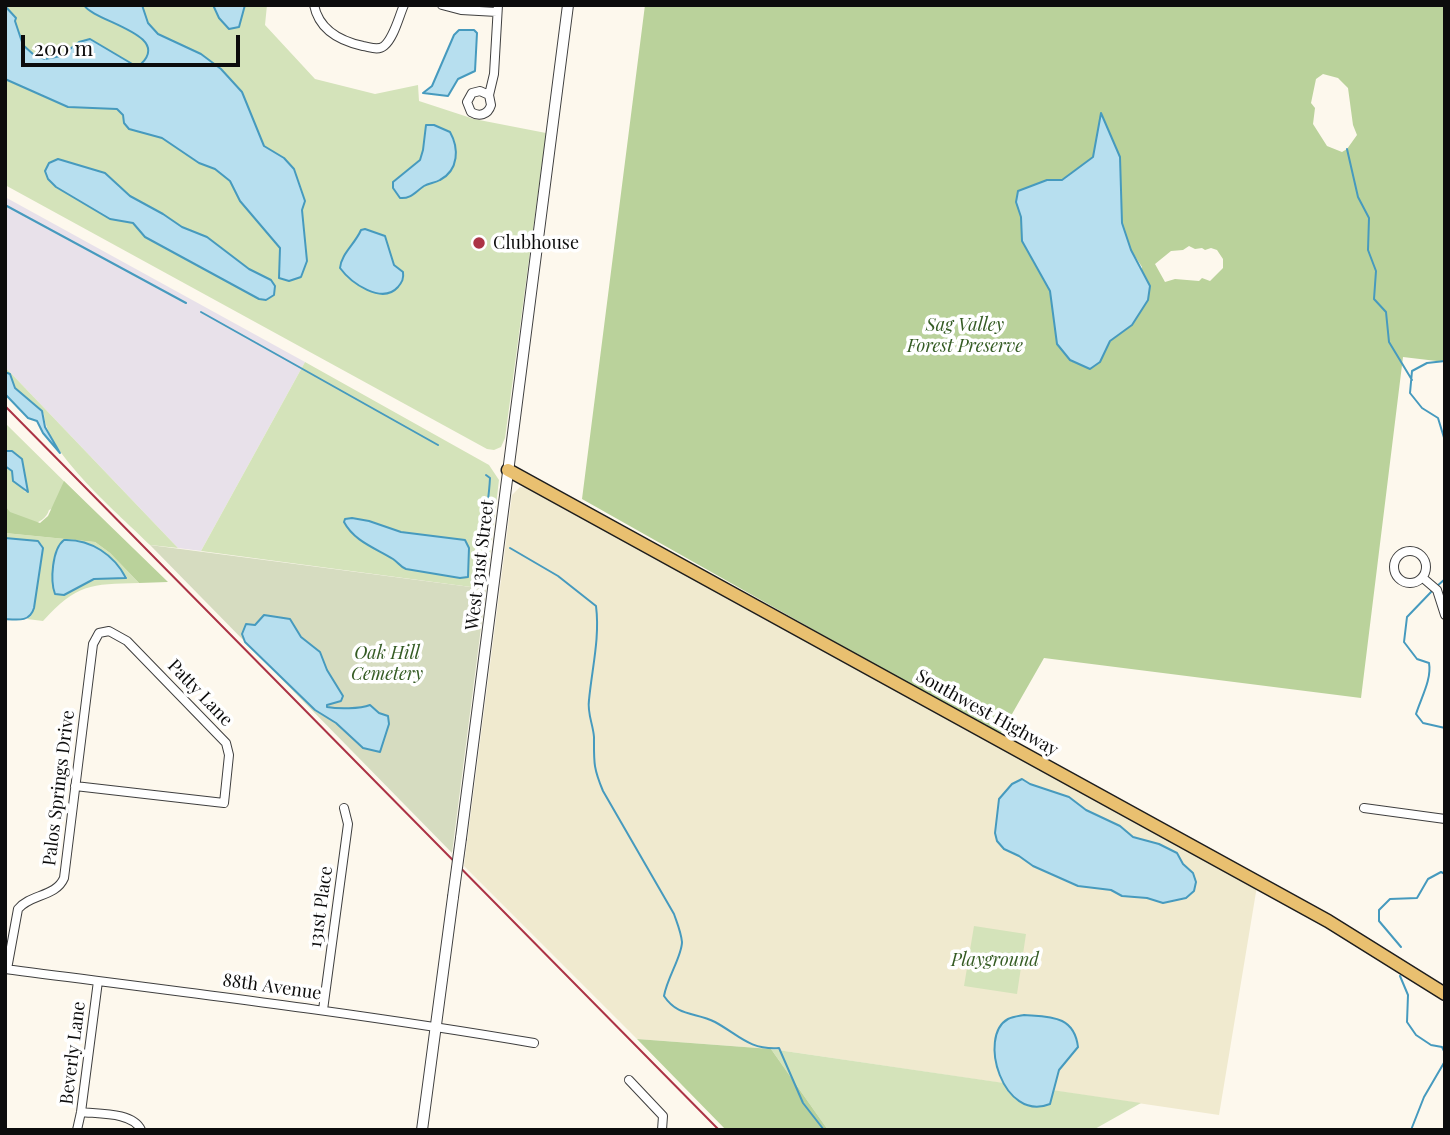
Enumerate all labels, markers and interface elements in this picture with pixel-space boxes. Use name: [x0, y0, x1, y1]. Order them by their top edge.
scale bar: [24, 21, 243, 65]
text: 200 m: [34, 33, 93, 61]
place label: Clubhouse: [493, 232, 579, 254]
marker: Clubhouse: [471, 235, 487, 251]
park label: Sag Valley Forest Preserve: [907, 314, 1023, 356]
street label: West 131st Street: [461, 498, 499, 632]
park label: Oak Hill Cemetery: [351, 642, 423, 684]
street label: Patty Lane: [163, 655, 237, 731]
street label: Southwest Highway: [912, 665, 1062, 761]
street label: Palos Springs Drive: [39, 709, 79, 867]
street label: 131st Place: [305, 865, 337, 949]
park label: Playground: [951, 949, 1039, 971]
street label: 88th Avenue: [221, 969, 323, 1005]
street label: Beverly Lane: [56, 1000, 90, 1106]

